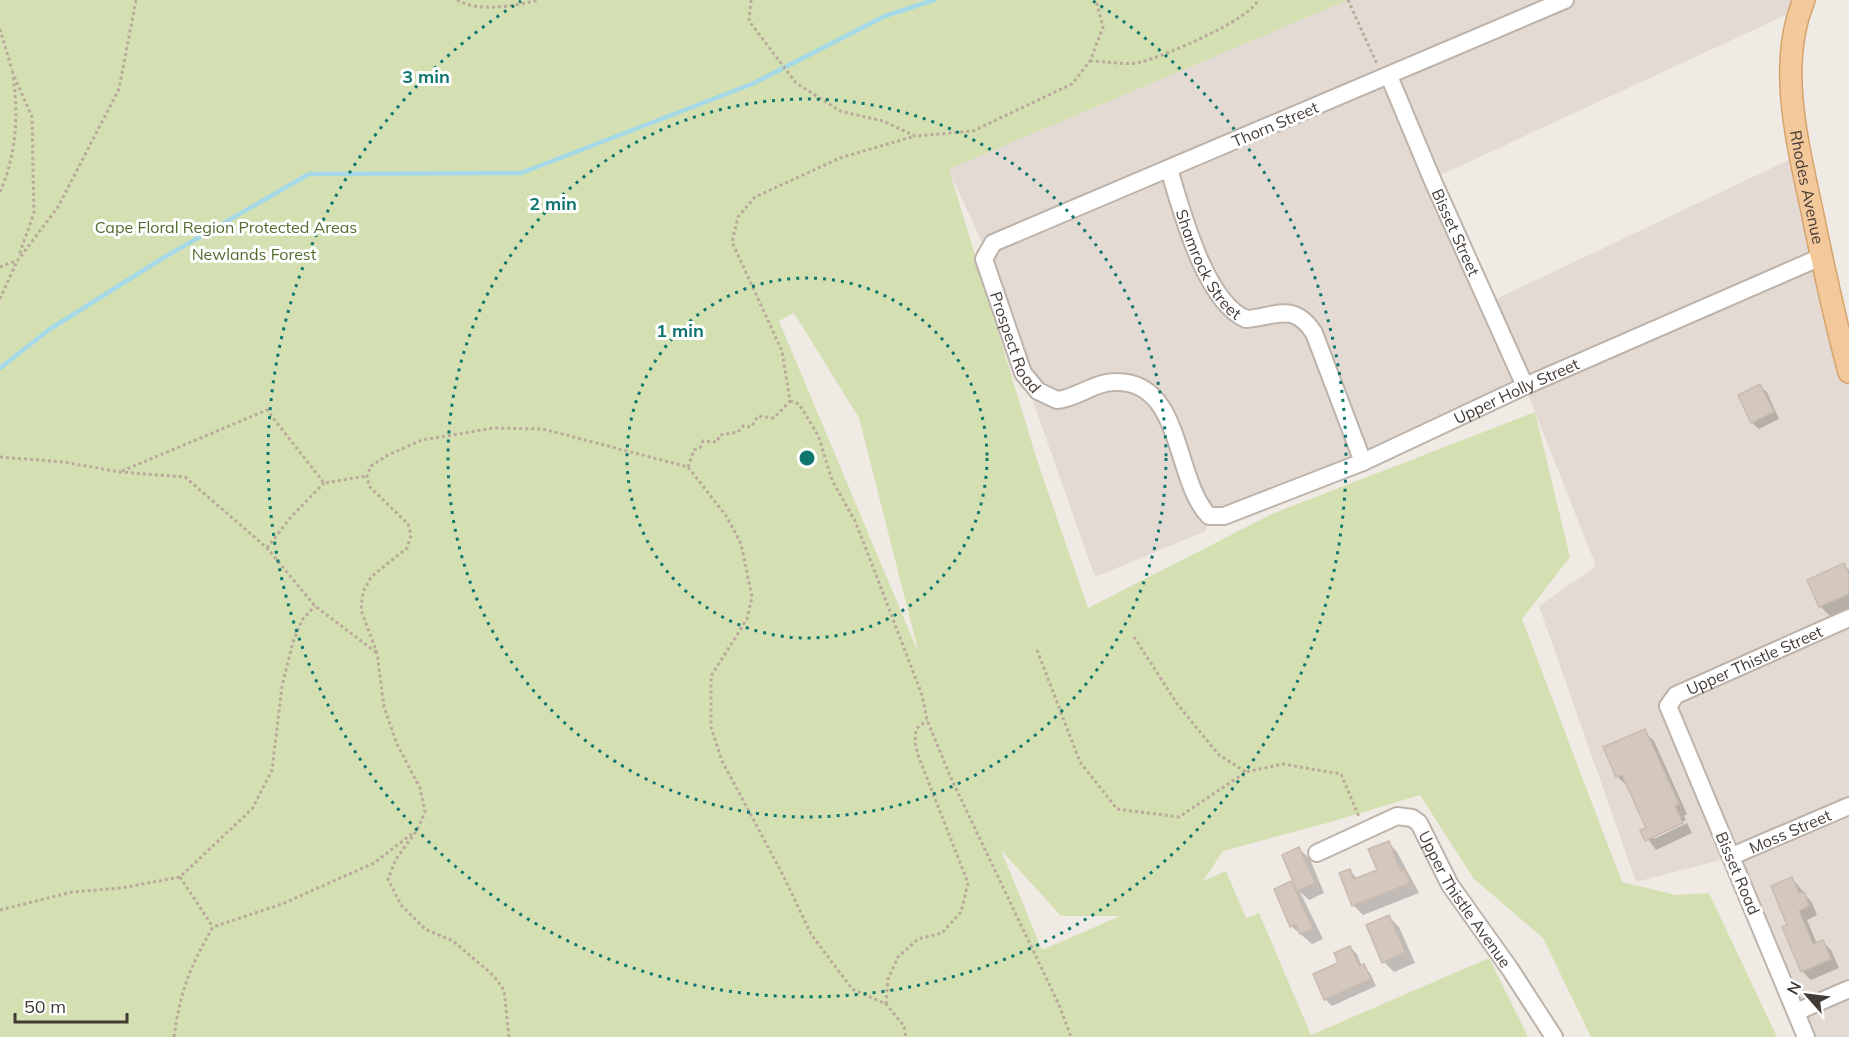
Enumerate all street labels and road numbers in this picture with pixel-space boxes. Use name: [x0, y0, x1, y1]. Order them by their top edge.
street label: Thorn Street: [1229, 97, 1322, 151]
street label: Rhodes Avenue: [1786, 129, 1829, 246]
street label: Bisset Street: [1428, 186, 1484, 279]
street label: Shamrock Street: [1172, 207, 1246, 324]
street label: Prospect Road: [986, 289, 1045, 397]
street label: Upper Holly Street: [1450, 354, 1582, 428]
street label: Upper Thistle Street: [1683, 621, 1826, 699]
street label: Moss Street: [1746, 805, 1834, 858]
street label: Upper Thistle Avenue: [1414, 827, 1516, 971]
street label: Bisset Road: [1712, 828, 1764, 918]

